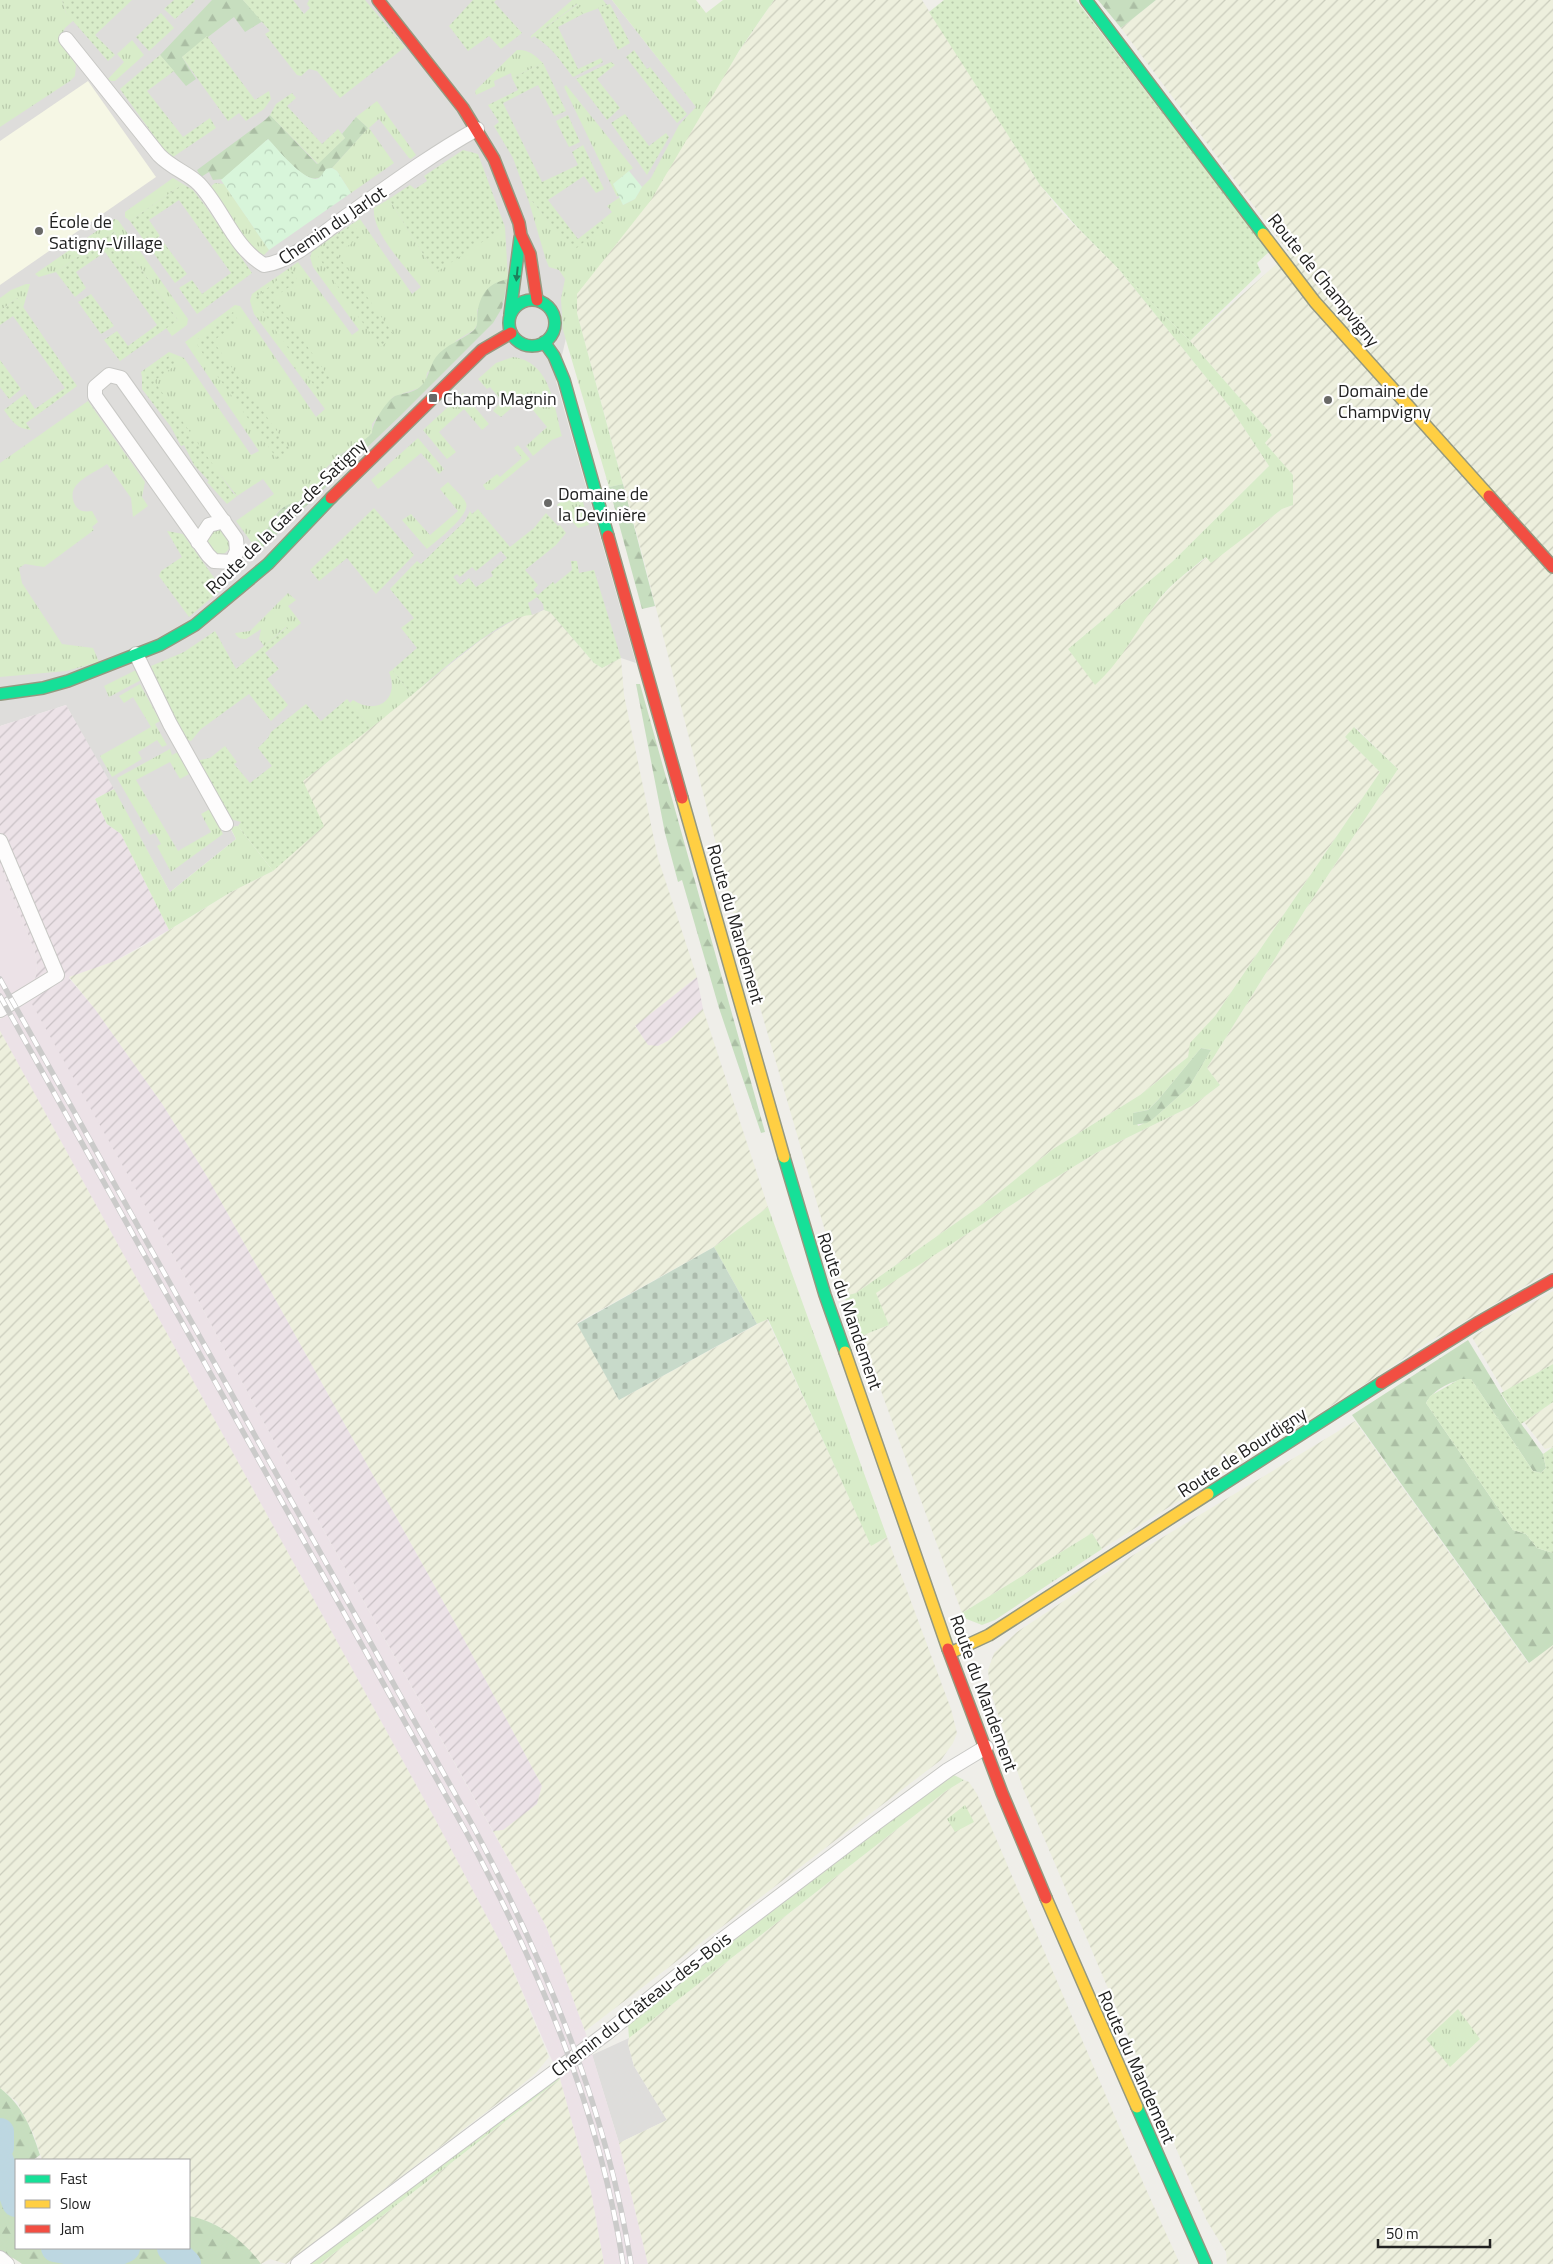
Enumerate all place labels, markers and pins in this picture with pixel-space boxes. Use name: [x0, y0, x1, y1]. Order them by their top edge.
place label: École de Satigny-Village: [49, 208, 163, 256]
marker: École de Satigny-Village: [33, 225, 45, 237]
place label: Domaine de Champvigny: [1338, 377, 1431, 425]
place label: Champ Magnin: [443, 385, 557, 412]
marker: Champ Magnin: [427, 392, 439, 404]
marker: Domaine de Champvigny: [1322, 394, 1334, 406]
place label: Domaine de la Devinière: [558, 480, 648, 528]
marker: Domaine de la Devinière: [542, 497, 554, 509]

